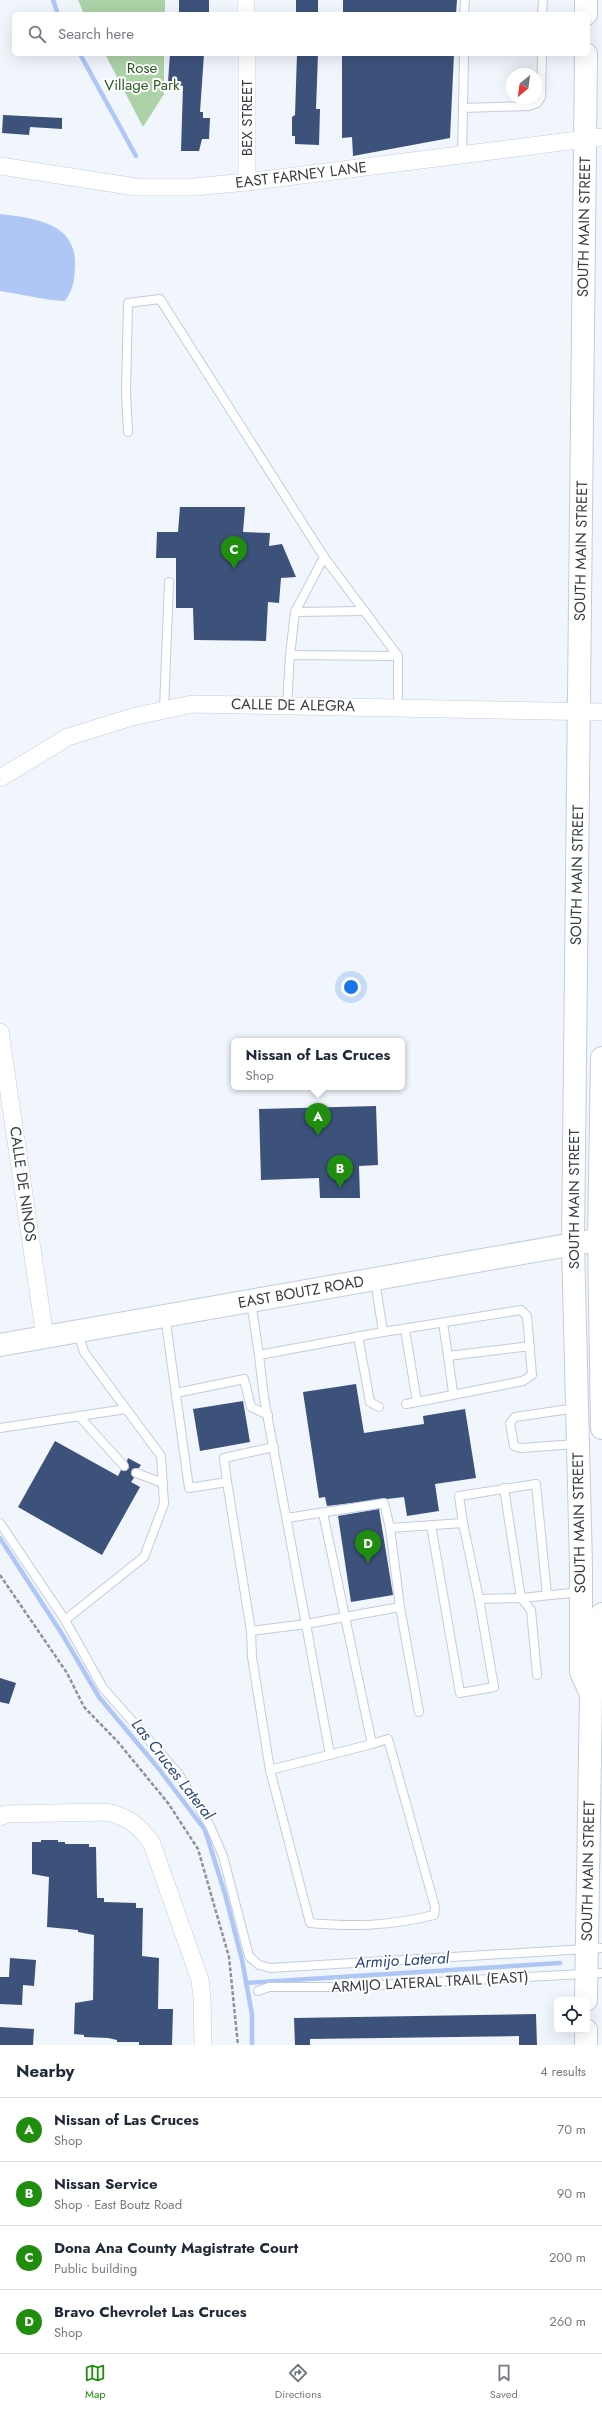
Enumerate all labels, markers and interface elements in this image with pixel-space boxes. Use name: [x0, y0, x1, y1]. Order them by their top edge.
search box: [12, 12, 590, 56]
icon: search: [26, 23, 48, 45]
text: Search here: [58, 23, 134, 45]
park label: Rose Village Park: [104, 57, 180, 96]
north arrow: [506, 68, 542, 104]
street label: BEX STREET: [236, 80, 258, 156]
street label: EAST FARNEY LANE: [234, 156, 368, 194]
street label: SOUTH MAIN STREET: [572, 157, 596, 297]
street label: SOUTH MAIN STREET: [569, 481, 593, 621]
pin: C: [221, 536, 247, 569]
street label: CALLE DE ALEGRA: [231, 693, 355, 717]
street label: SOUTH MAIN STREET: [565, 805, 589, 945]
your location: [341, 977, 361, 997]
popup: [231, 1038, 405, 1090]
text: Nissan of Las Cruces: [246, 1044, 390, 1066]
text: Shop: [246, 1066, 274, 1085]
pin: A: [305, 1103, 331, 1136]
street label: CALLE DE NINOS: [4, 1125, 42, 1243]
street label: SOUTH MAIN STREET: [563, 1129, 585, 1269]
pin: B: [327, 1155, 353, 1188]
street label: EAST BOUTZ ROAD: [236, 1270, 366, 1314]
street label: SOUTH MAIN STREET: [567, 1453, 591, 1593]
pin: D: [355, 1530, 381, 1563]
water label: Las Cruces Lateral: [126, 1714, 221, 1826]
street label: SOUTH MAIN STREET: [576, 1801, 600, 1941]
water label: Armijo Lateral: [353, 1946, 451, 1974]
street label: ARMIJO LATERAL TRAIL (EAST): [331, 1966, 529, 1998]
map controls: [554, 1997, 590, 2033]
button: locate: [554, 1997, 590, 2033]
text: Nearby: [16, 2059, 74, 2083]
text: 4 results: [540, 2062, 586, 2081]
text: Nissan of Las Cruces: [54, 2109, 199, 2131]
text: A: [24, 2120, 34, 2139]
text: 70 m: [557, 2120, 586, 2139]
text: Shop: [54, 2131, 82, 2150]
text: Nissan Service: [54, 2173, 158, 2195]
text: B: [25, 2184, 33, 2203]
text: 90 m: [557, 2184, 586, 2203]
text: Shop · East Boutz Road: [54, 2195, 182, 2214]
text: Dona Ana County Magistrate Court: [54, 2237, 298, 2259]
text: C: [24, 2248, 34, 2267]
text: 200 m: [549, 2248, 586, 2267]
text: Public building: [54, 2259, 137, 2278]
text: Bravo Chevrolet Las Cruces: [54, 2301, 247, 2323]
text: D: [24, 2312, 34, 2331]
text: 260 m: [549, 2312, 586, 2331]
text: Shop: [54, 2323, 82, 2342]
tab: Map: [84, 2362, 106, 2402]
tab: Directions: [275, 2362, 321, 2402]
tab: Saved: [490, 2362, 518, 2402]

